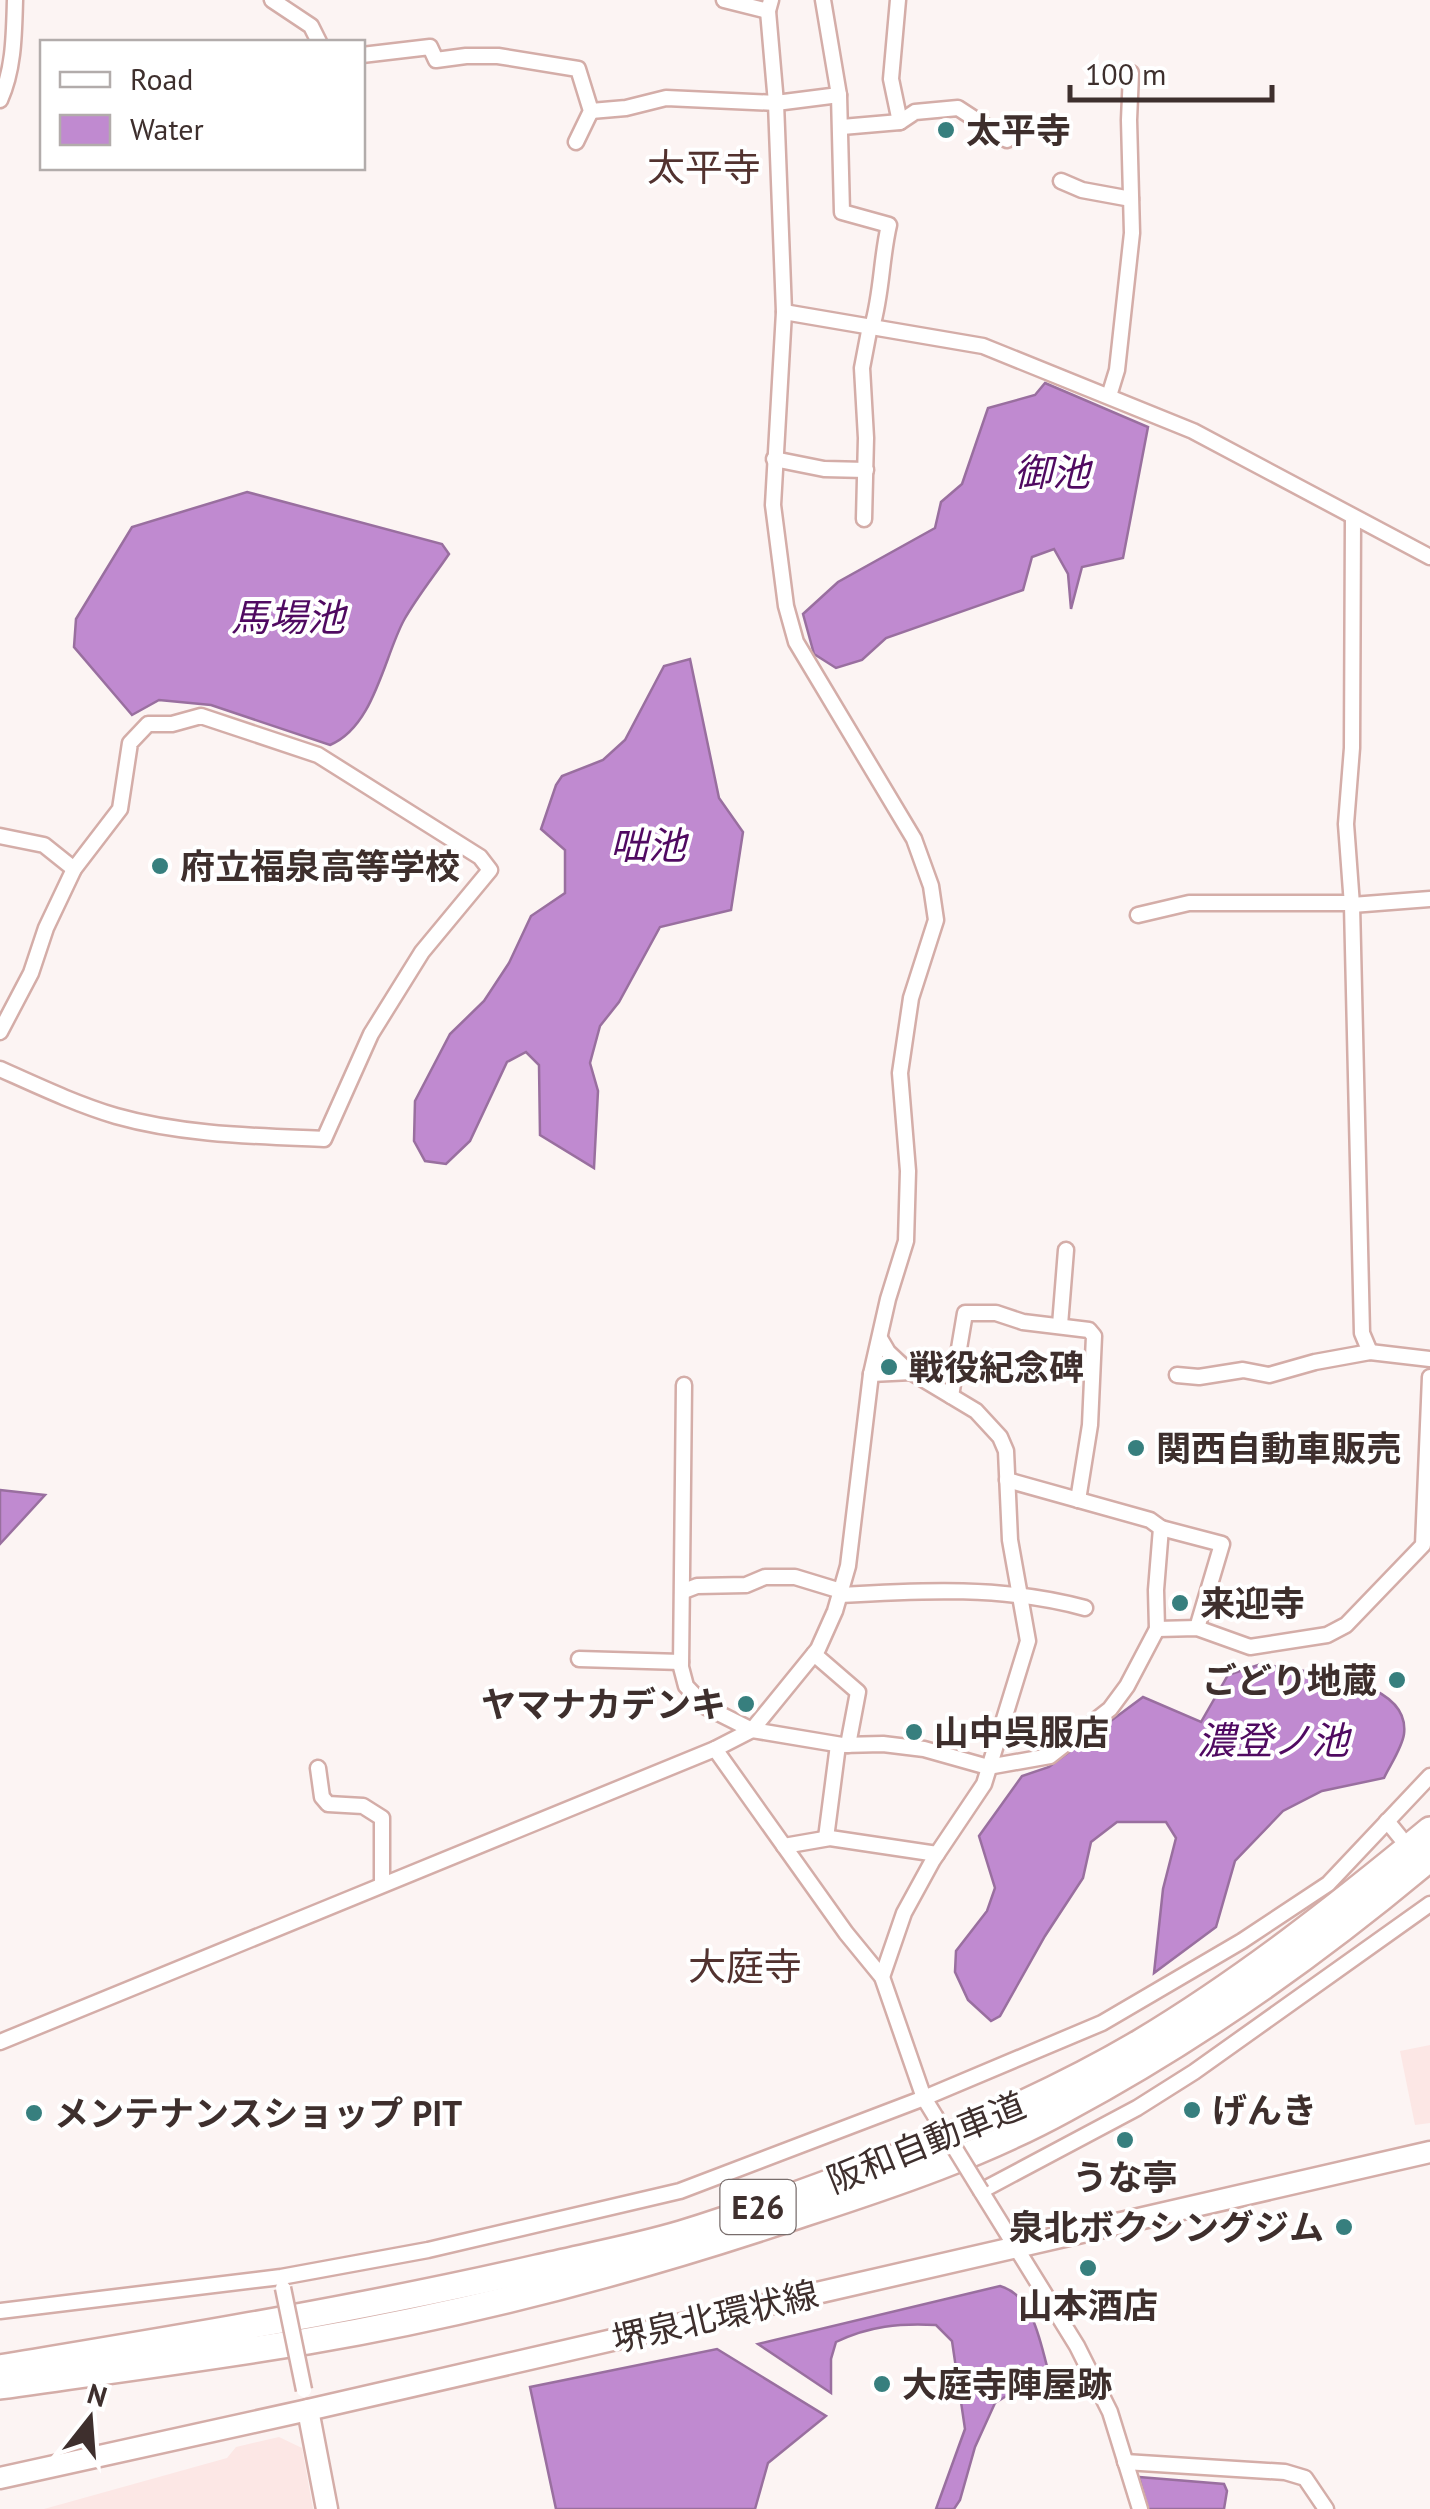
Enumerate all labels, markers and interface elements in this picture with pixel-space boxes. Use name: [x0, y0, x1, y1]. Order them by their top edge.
legend: [40, 40, 365, 170]
scale bar: [1070, 40, 1272, 102]
text: 100 m: [1085, 54, 1166, 93]
text: Road: [130, 59, 194, 98]
place label: 太平寺: [966, 107, 1071, 153]
text: Water: [130, 109, 204, 148]
marker: 太平寺: [935, 119, 957, 141]
district label: 太平寺: [647, 142, 761, 191]
water label: 御池: [1014, 447, 1094, 496]
water label: 馬場池: [231, 592, 349, 641]
water label: 咄池: [610, 820, 690, 869]
place label: 府立福泉高等学校: [180, 843, 460, 889]
marker: 府立福泉高等学校: [149, 855, 171, 877]
place label: 戦役紀念碑: [909, 1344, 1084, 1390]
marker: 戦役紀念碑: [878, 1356, 900, 1378]
place label: 関西自動車販売: [1156, 1425, 1401, 1471]
marker: 関西自動車販売: [1125, 1437, 1147, 1459]
place label: 来迎寺: [1200, 1580, 1305, 1626]
marker: 来迎寺: [1169, 1592, 1191, 1614]
place label: ごどり地蔵: [1202, 1657, 1377, 1703]
marker: ごどり地蔵: [1386, 1669, 1408, 1691]
place label: ヤマナカデンキ: [481, 1681, 726, 1727]
marker: ヤマナカデンキ: [735, 1693, 757, 1715]
place label: 山中呉服店: [934, 1709, 1109, 1755]
water label: 濃登ノ池: [1197, 1715, 1353, 1764]
marker: 山中呉服店: [903, 1721, 925, 1743]
district label: 大庭寺: [688, 1941, 802, 1990]
street label: 阪和自動車道: [820, 2081, 1032, 2203]
place label: げんき: [1212, 2087, 1317, 2133]
place label: メンテナンスショップ PIT: [54, 2090, 462, 2136]
marker: げんき: [1181, 2099, 1203, 2121]
marker: メンテナンスショップ PIT: [23, 2102, 45, 2124]
marker: うな亭: [1114, 2129, 1136, 2151]
place label: うな亭: [1072, 2154, 1178, 2200]
road number: E26: [720, 2180, 796, 2234]
place label: 泉北ボクシングジム: [1009, 2204, 1324, 2250]
marker: 泉北ボクシングジム: [1333, 2216, 1355, 2238]
marker: 山本酒店: [1077, 2257, 1099, 2279]
street label: 堺泉北環状線: [608, 2270, 822, 2362]
place label: 山本酒店: [1018, 2282, 1158, 2328]
place label: 大庭寺陣屋跡: [902, 2361, 1112, 2407]
north arrow: [40, 2369, 140, 2469]
marker: 大庭寺陣屋跡: [871, 2373, 893, 2395]
text: N: [83, 2374, 112, 2415]

